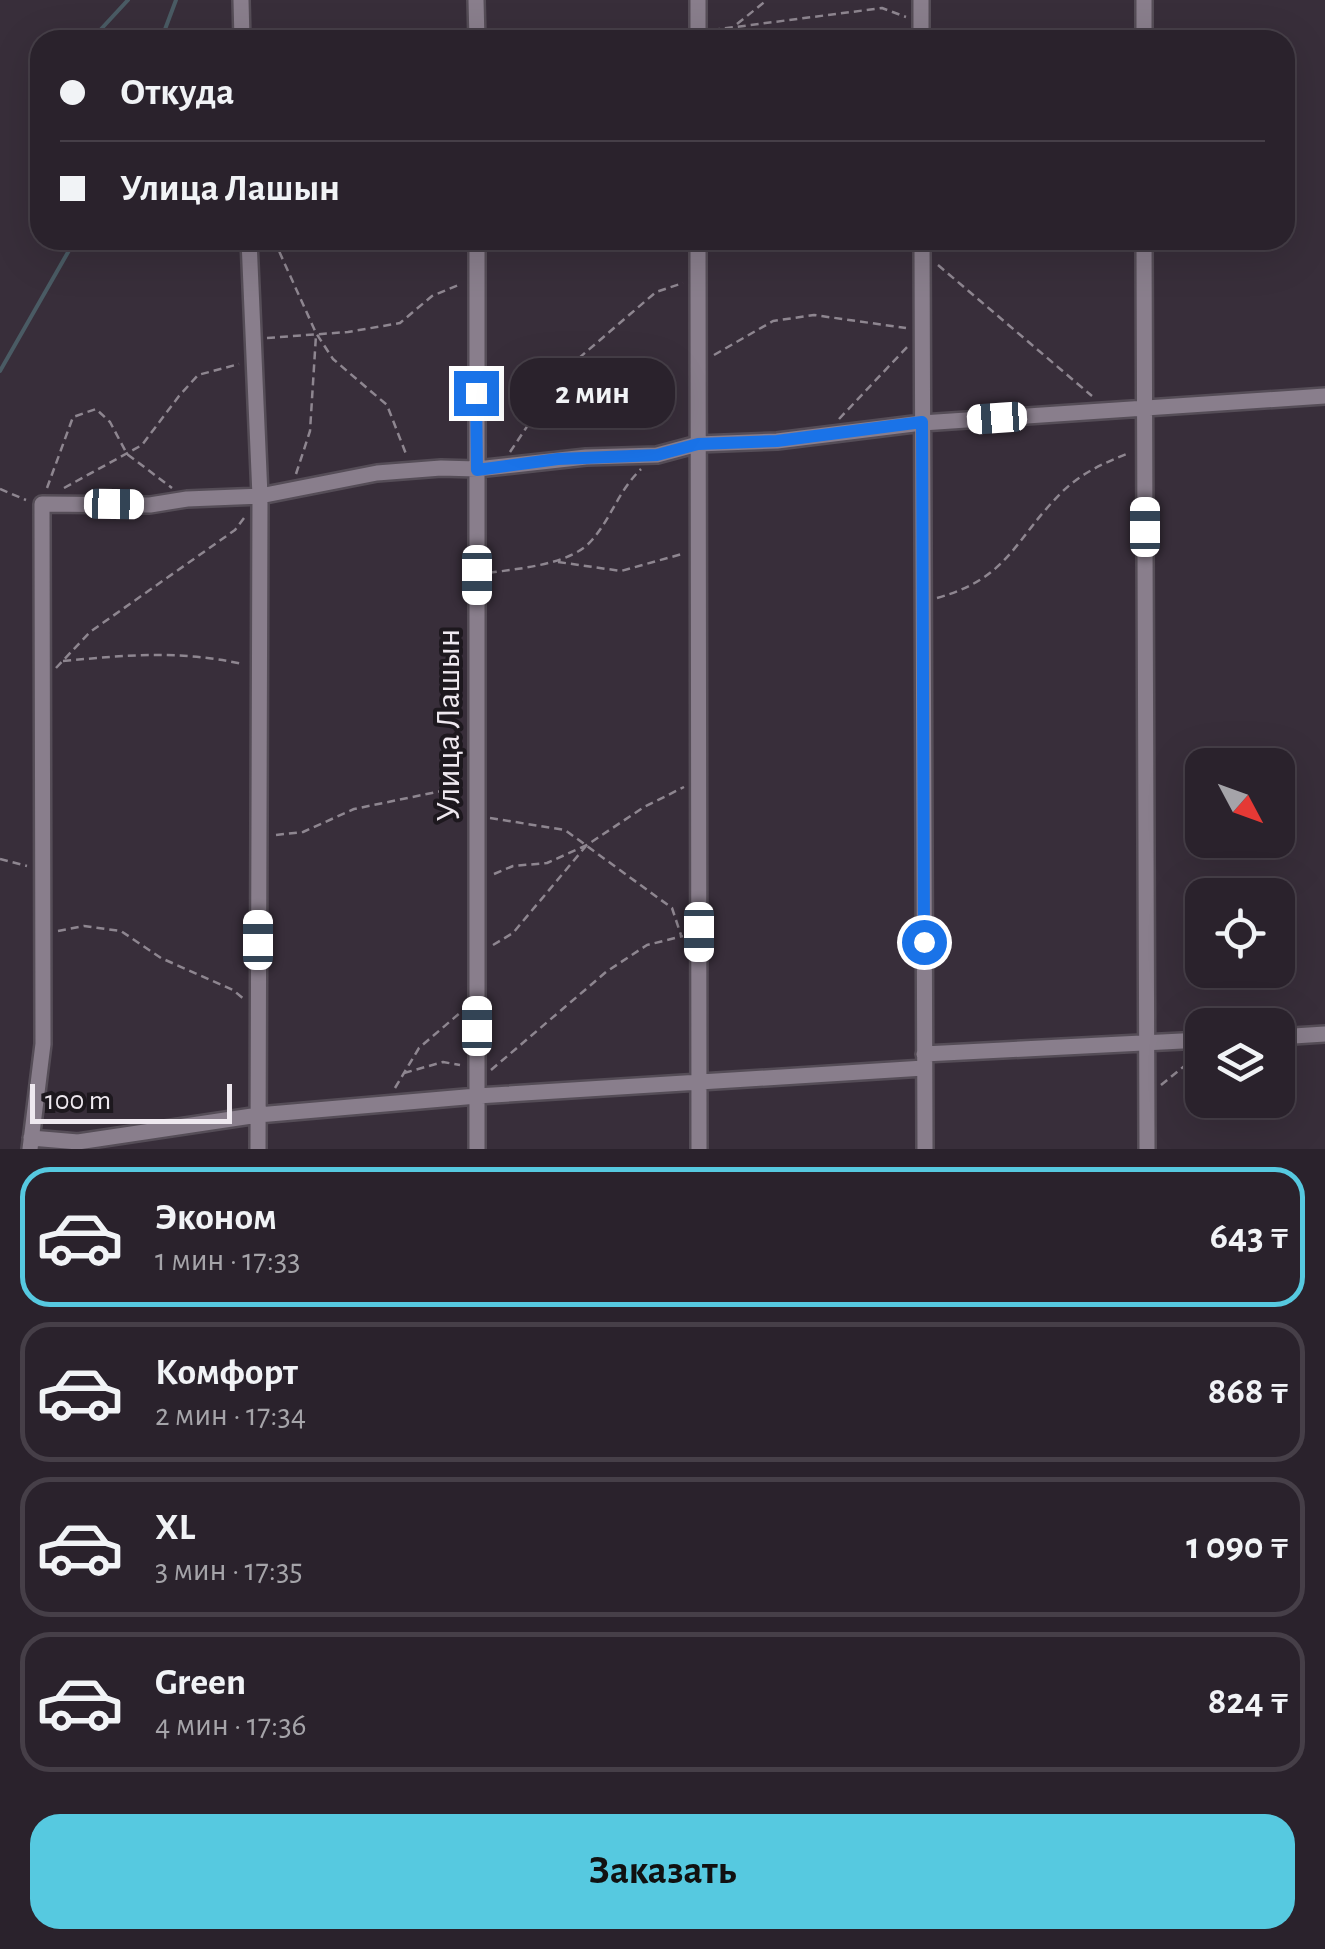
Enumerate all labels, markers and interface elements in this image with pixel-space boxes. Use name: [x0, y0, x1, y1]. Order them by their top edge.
text: Откуда: [120, 74, 234, 112]
text: Улица Лашын: [120, 170, 340, 208]
callout: 2 мин: [511, 358, 676, 428]
route end: [454, 371, 499, 416]
text: 2 мин: [555, 377, 630, 409]
car: [966, 401, 1028, 435]
car: [84, 488, 144, 520]
car: [1130, 497, 1160, 557]
car: [462, 545, 492, 605]
street label: Улица Лашын: [431, 629, 466, 821]
north arrow: [1185, 748, 1295, 858]
map controls: [1185, 748, 1295, 1118]
button: locate: [1185, 878, 1295, 988]
car: [684, 902, 714, 962]
car: [243, 910, 273, 970]
route start: [902, 920, 947, 965]
car: [462, 996, 492, 1056]
button: layers: [1185, 1008, 1295, 1118]
scale bar: [30, 1079, 232, 1124]
text: 100 m: [45, 1087, 111, 1115]
icon: car: [35, 1192, 125, 1282]
text: Эконом: [155, 1199, 277, 1237]
text: 643 ₸: [1210, 1218, 1290, 1256]
text: 1 мин · 17:33: [155, 1244, 300, 1276]
icon: car: [35, 1347, 125, 1437]
text: Комфорт: [155, 1354, 298, 1392]
text: 868 ₸: [1208, 1373, 1290, 1411]
text: 2 мин · 17:34: [155, 1399, 306, 1431]
icon: car: [35, 1502, 125, 1592]
text: XL: [155, 1509, 195, 1547]
text: 1 090 ₸: [1186, 1528, 1290, 1566]
text: 3 мин · 17:35: [155, 1554, 303, 1586]
icon: car: [35, 1657, 125, 1747]
text: Green: [155, 1664, 246, 1702]
text: 824 ₸: [1208, 1683, 1290, 1721]
text: 4 мин · 17:36: [155, 1709, 307, 1741]
button: Заказать: [30, 1814, 1295, 1929]

